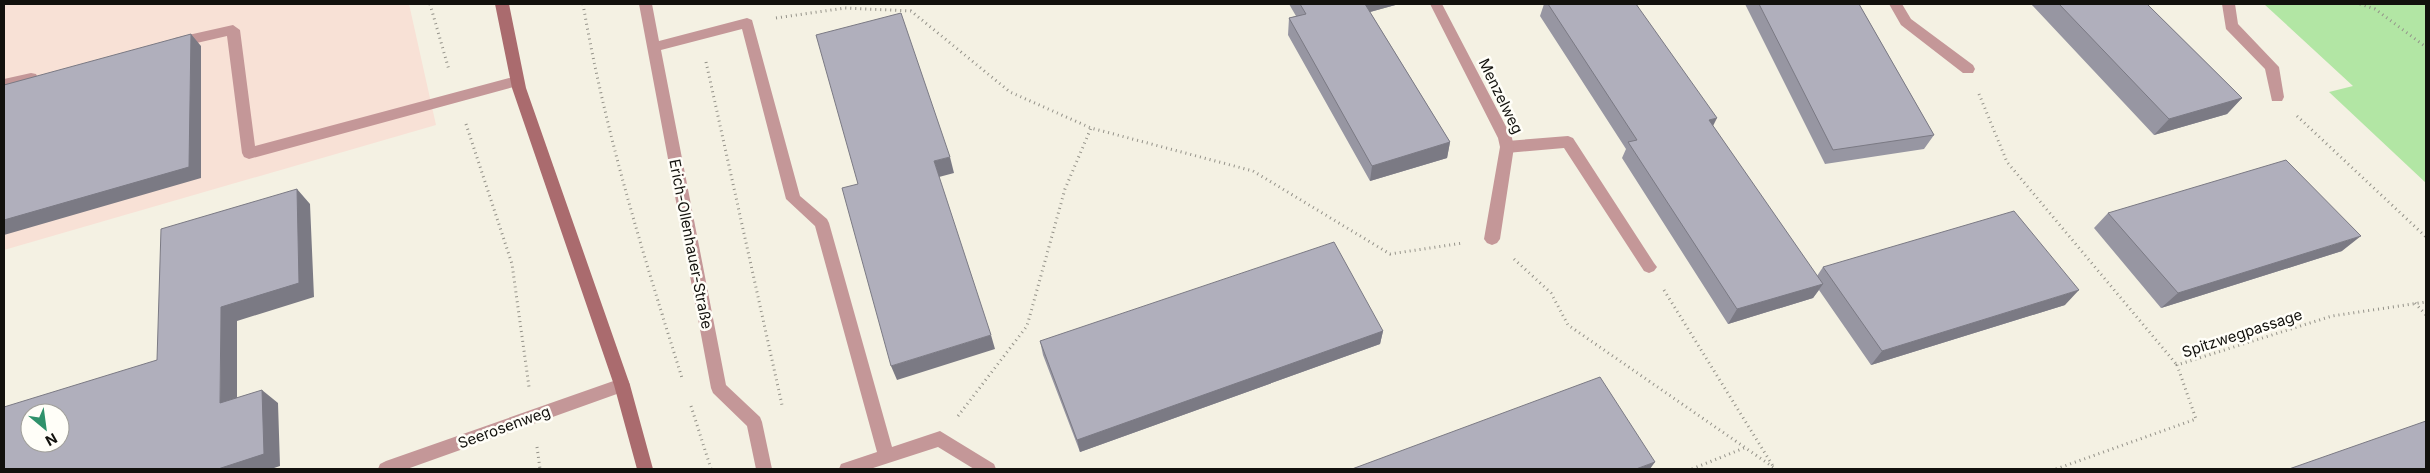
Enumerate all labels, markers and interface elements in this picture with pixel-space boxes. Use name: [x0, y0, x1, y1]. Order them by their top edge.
street label: Menzelweg: [1475, 55, 1527, 137]
street label: Erich-Ollenhauer-Straße: [665, 157, 717, 331]
street label: Spitzwegpassage: [2179, 305, 2305, 361]
street label: Seerosenweg: [455, 401, 553, 453]
north arrow: [20, 403, 70, 453]
text: N: [43, 430, 60, 450]

